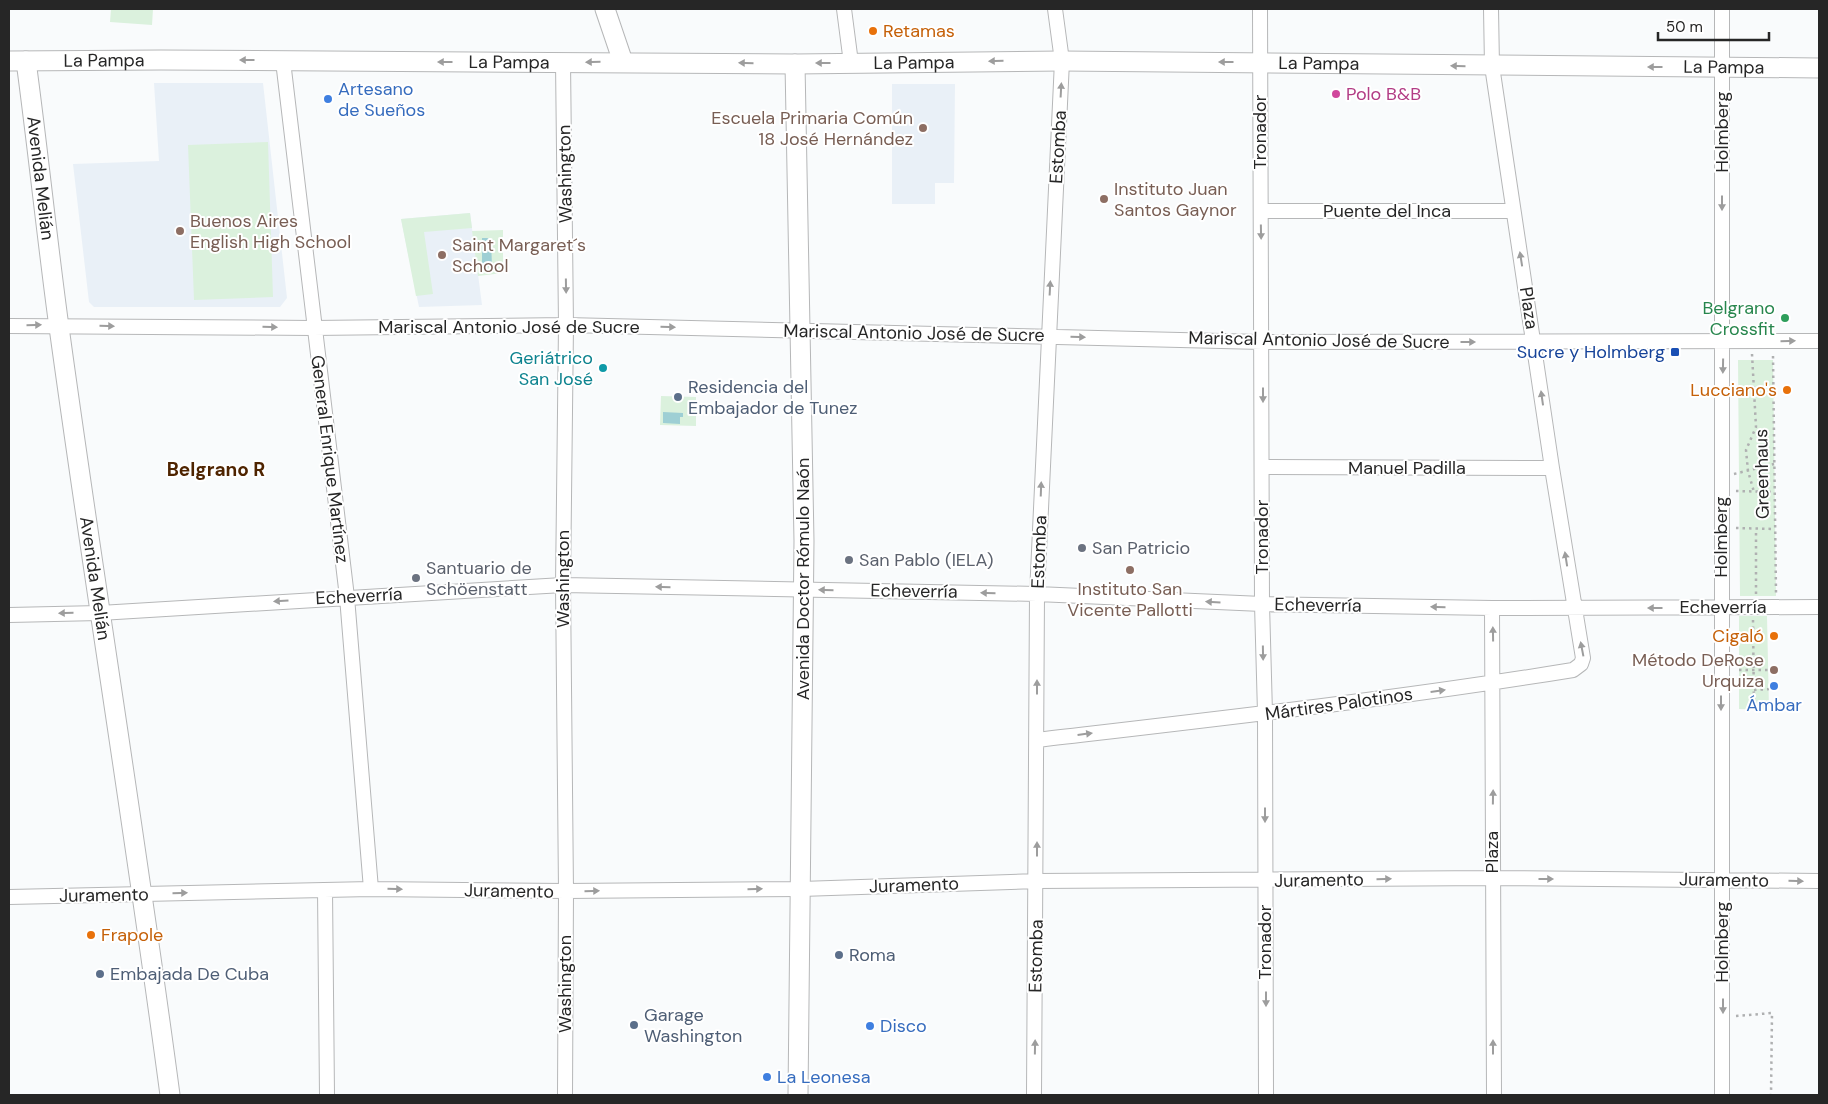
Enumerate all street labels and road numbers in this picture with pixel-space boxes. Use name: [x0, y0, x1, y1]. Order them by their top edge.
street label: La Pampa: [63, 48, 145, 73]
street label: La Pampa: [468, 50, 550, 74]
street label: La Pampa: [873, 50, 955, 75]
street label: La Pampa: [1278, 51, 1360, 76]
street label: La Pampa: [1683, 55, 1765, 79]
street label: Holmberg: [1710, 92, 1734, 172]
street label: Tronador: [1248, 94, 1272, 169]
street label: Estomba: [1044, 110, 1072, 184]
street label: Avenida Melián: [21, 115, 60, 242]
street label: Washington: [552, 125, 578, 223]
street label: Puente del Inca: [1323, 199, 1451, 223]
street label: Plaza: [1514, 285, 1544, 331]
street label: Mariscal Antonio José de Sucre: [378, 315, 640, 339]
street label: Mariscal Antonio José de Sucre: [783, 319, 1045, 347]
street label: Mariscal Antonio José de Sucre: [1188, 326, 1450, 354]
street label: General Enrique Martínez: [305, 354, 355, 564]
street label: Greenhaus: [1749, 429, 1775, 519]
street label: Manuel Padilla: [1348, 456, 1466, 480]
street label: Avenida Doctor Rómulo Naón: [791, 458, 815, 700]
street label: Holmberg: [1709, 497, 1733, 577]
street label: Tronador: [1250, 499, 1274, 574]
street label: Avenida Melián: [74, 515, 116, 642]
street label: Estomba: [1026, 515, 1052, 589]
street label: Washington: [551, 530, 575, 628]
street label: Echeverría: [870, 578, 958, 604]
street label: Echeverría: [315, 582, 403, 610]
street label: Echeverría: [1274, 592, 1362, 618]
street label: Echeverría: [1679, 595, 1767, 619]
street label: Mártires Palotinos: [1264, 682, 1414, 726]
street label: Plaza: [1480, 831, 1504, 873]
street label: Juramento: [1274, 867, 1364, 893]
street label: Juramento: [1679, 867, 1769, 893]
street label: Juramento: [869, 871, 959, 899]
street label: Juramento: [464, 878, 554, 904]
street label: Juramento: [59, 882, 149, 908]
street label: Holmberg: [1710, 902, 1734, 982]
street label: Tronador: [1253, 904, 1277, 979]
street label: Estomba: [1023, 919, 1049, 993]
street label: Washington: [553, 935, 577, 1033]

